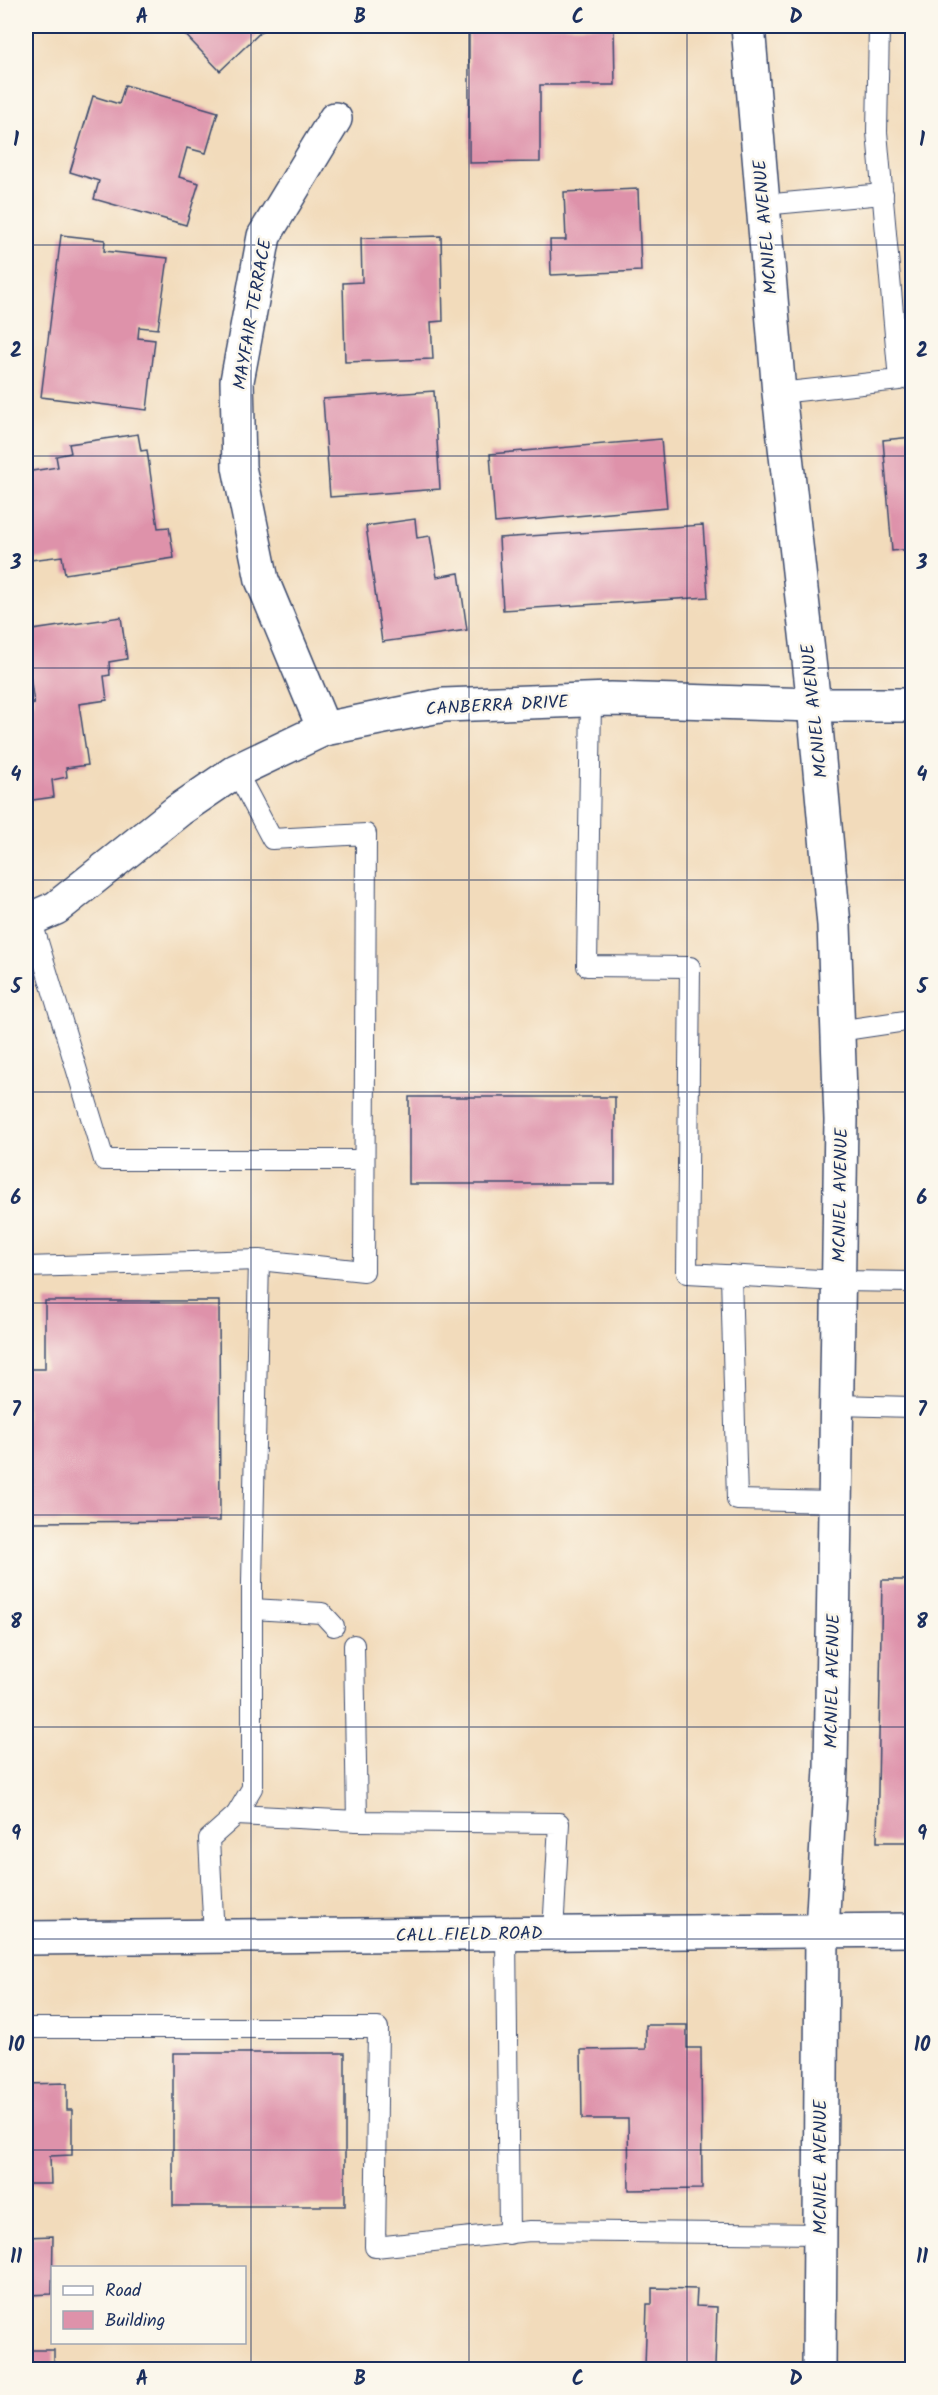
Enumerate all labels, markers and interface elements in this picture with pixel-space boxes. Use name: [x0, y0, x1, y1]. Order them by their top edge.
text: A: [136, 2, 148, 34]
text: B: [354, 2, 366, 34]
text: C: [572, 2, 584, 34]
text: D: [789, 2, 803, 34]
text: 1: [13, 125, 19, 157]
text: 1: [919, 125, 925, 157]
street label: MCNIEL AVENUE: [746, 158, 787, 295]
street label: MAYFAIR TERRACE: [226, 236, 281, 392]
text: 2: [10, 336, 22, 368]
text: 2: [916, 336, 928, 368]
text: 3: [10, 548, 22, 580]
text: 3: [916, 548, 928, 580]
street label: MCNIEL AVENUE: [794, 642, 837, 779]
street label: CANBERRA DRIVE: [425, 688, 570, 725]
text: 4: [11, 760, 22, 792]
text: 4: [917, 760, 928, 792]
text: 5: [10, 972, 23, 1004]
text: 5: [916, 972, 929, 1004]
street label: MCNIEL AVENUE: [826, 1127, 857, 1263]
text: 6: [11, 1183, 22, 1215]
text: 6: [917, 1183, 928, 1215]
text: 7: [11, 1395, 21, 1427]
text: 7: [917, 1395, 927, 1427]
text: 8: [10, 1607, 22, 1639]
text: 8: [916, 1607, 928, 1639]
street label: MCNIEL AVENUE: [818, 1613, 849, 1749]
text: 9: [11, 1819, 21, 1851]
text: 9: [917, 1819, 927, 1851]
street label: CALL FIELD ROAD: [395, 1920, 543, 1951]
text: 10: [8, 2030, 25, 2062]
text: 10: [914, 2030, 931, 2062]
street label: MCNIEL AVENUE: [807, 2099, 836, 2234]
text: 11: [10, 2242, 22, 2274]
text: 11: [916, 2242, 928, 2274]
legend: [51, 2266, 246, 2344]
text: Road: [105, 2277, 142, 2306]
text: Building: [105, 2307, 165, 2336]
text: A: [136, 2364, 148, 2395]
text: B: [354, 2364, 366, 2395]
text: C: [572, 2364, 584, 2395]
text: D: [789, 2364, 803, 2395]

